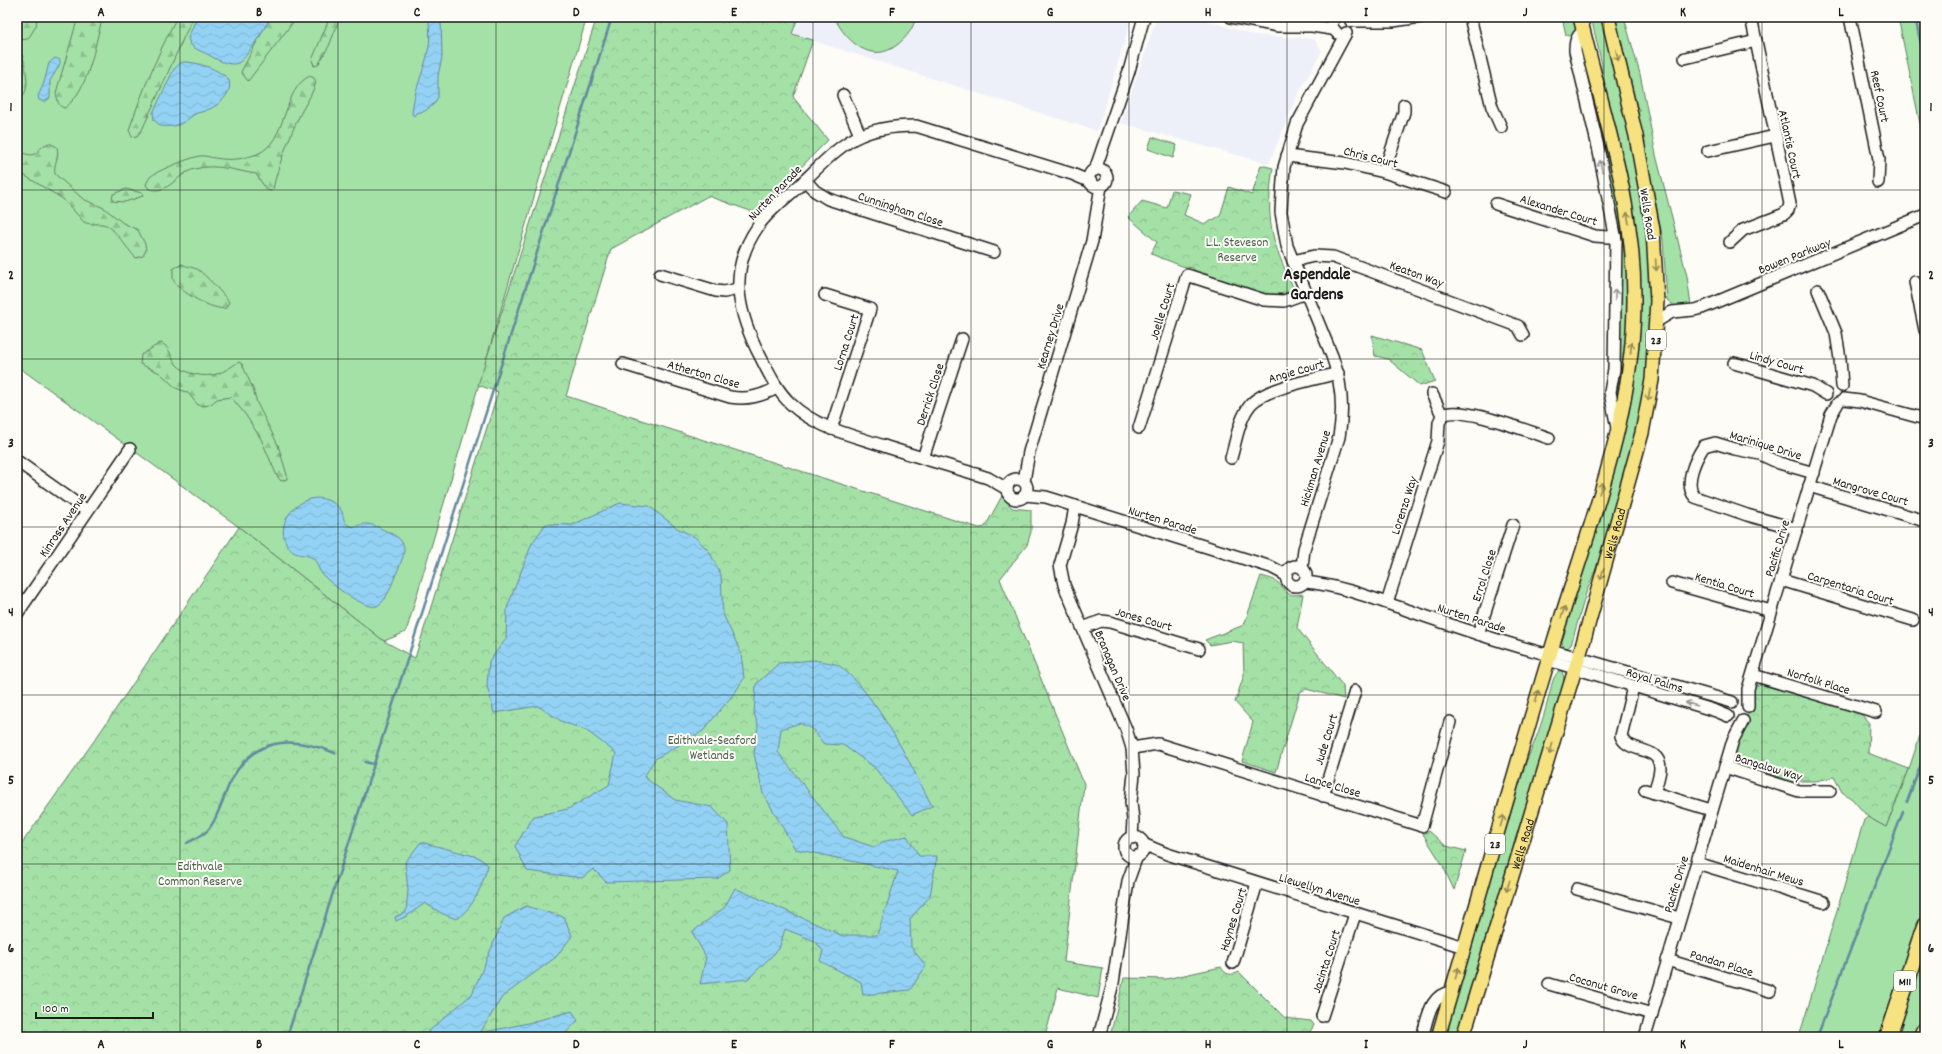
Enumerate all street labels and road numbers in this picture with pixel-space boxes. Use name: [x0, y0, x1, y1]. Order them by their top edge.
street label: Reef Court: [1864, 69, 1893, 124]
street label: Atlantis Court: [1772, 108, 1805, 181]
street label: Chris Court: [1341, 142, 1400, 174]
street label: Nurten Parade: [744, 161, 808, 226]
street label: Wells Road: [1633, 187, 1660, 242]
street label: Cunningham Close: [855, 188, 946, 233]
street label: Alexander Court: [1517, 191, 1599, 232]
street label: Bowen Parkway: [1756, 234, 1835, 281]
street label: Keaton Way: [1386, 257, 1446, 294]
street label: Joelle Court: [1146, 281, 1181, 343]
street label: Kearney Drive: [1032, 301, 1070, 372]
street label: Lorna Court: [829, 312, 866, 373]
road number: 23: [1646, 330, 1666, 350]
street label: Lindy Court: [1747, 347, 1806, 380]
street label: Angie Court: [1267, 355, 1327, 389]
street label: Atherton Close: [665, 356, 742, 395]
street label: Derrick Close: [912, 361, 950, 428]
street label: Marinique Drive: [1727, 426, 1804, 466]
street label: Hickman Avenue: [1296, 428, 1337, 509]
street label: Mangrove Court: [1830, 473, 1910, 512]
street label: Lorenzo Way: [1387, 474, 1424, 537]
street label: Kinross Avenue: [35, 489, 93, 562]
street label: Nurten Parade: [1125, 502, 1199, 541]
street label: Wells Road: [1600, 506, 1632, 562]
street label: Pacific Drive: [1761, 518, 1796, 580]
street label: Errol Close: [1468, 547, 1503, 604]
street label: Carpentaria Court: [1805, 567, 1896, 612]
street label: Kentia Court: [1692, 568, 1757, 605]
street label: Nurten Parade: [1434, 599, 1508, 639]
street label: Jones Court: [1113, 603, 1174, 638]
street label: Branagan Drive: [1088, 628, 1135, 704]
street label: Royal Palms: [1623, 664, 1685, 699]
street label: Norfolk Place: [1784, 664, 1852, 701]
street label: Jude Court: [1311, 712, 1344, 768]
street label: Bangalow Way: [1732, 749, 1805, 788]
street label: Lance Close: [1302, 769, 1363, 804]
street label: Wells Road: [1508, 817, 1541, 872]
road number: 23: [1485, 834, 1505, 854]
street label: Maidenhair Mews: [1721, 850, 1806, 893]
street label: Pacific Drive: [1660, 854, 1695, 916]
street label: Llewellyn Avenue: [1276, 869, 1363, 912]
street label: Haynes Court: [1216, 885, 1253, 954]
street label: Jacinta Court: [1308, 927, 1347, 996]
street label: Pandan Place: [1687, 946, 1755, 983]
street label: Coconut Grove: [1567, 968, 1640, 1006]
road number: M11: [1894, 971, 1916, 991]

